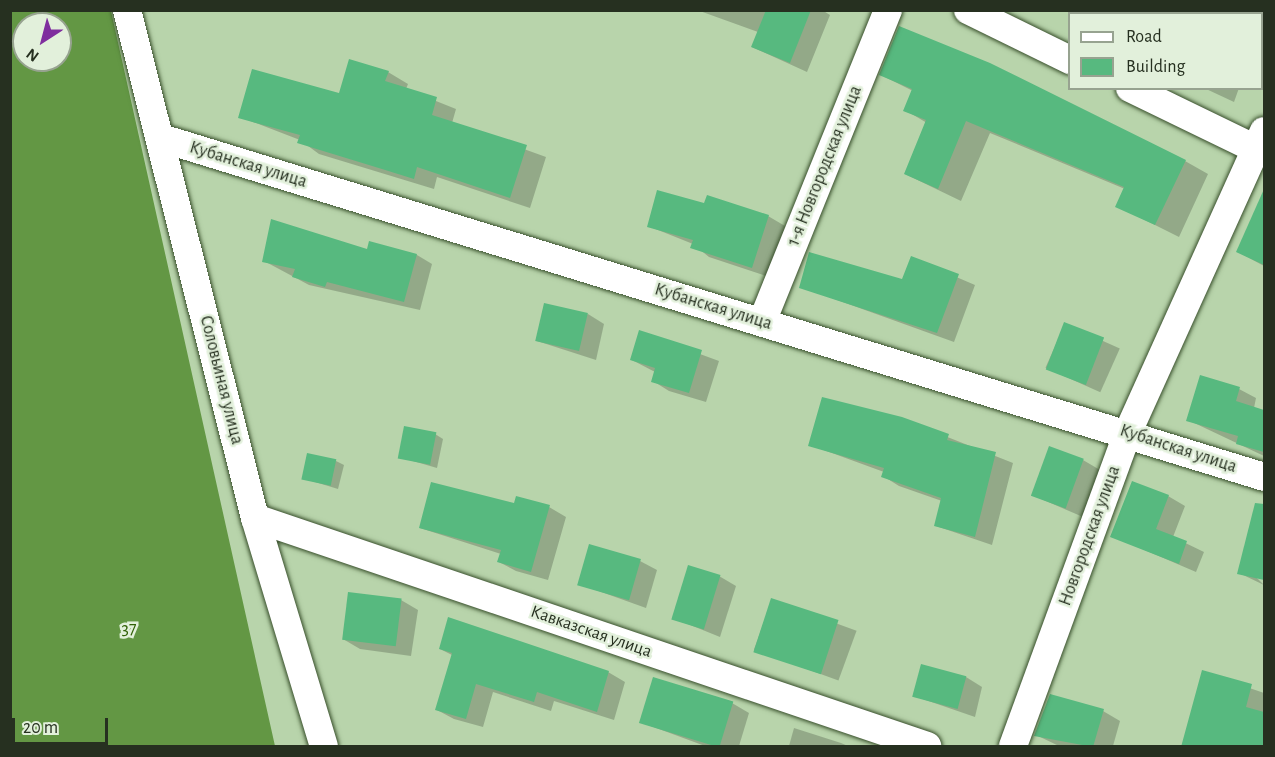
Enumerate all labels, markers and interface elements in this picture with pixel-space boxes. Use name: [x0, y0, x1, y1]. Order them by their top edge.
north arrow: [12, 12, 72, 72]
legend: [1068, 12, 1263, 90]
text: Road: [1126, 28, 1162, 46]
text: N: [23, 45, 42, 65]
text: Building: [1126, 58, 1185, 76]
street label: 1-я Новгородская улица: [783, 83, 867, 249]
street label: Кубанская улица: [187, 137, 309, 193]
street label: Кубанская улица: [652, 279, 774, 335]
street label: Соловьиная улица: [195, 313, 247, 447]
street label: Кубанская улица: [1117, 420, 1239, 478]
street label: Новгородская улица: [1055, 463, 1125, 609]
street label: Кавказская улица: [527, 601, 655, 663]
park label: 37: [122, 618, 136, 640]
scale bar: [15, 706, 111, 744]
text: 20 m: [23, 719, 58, 737]

